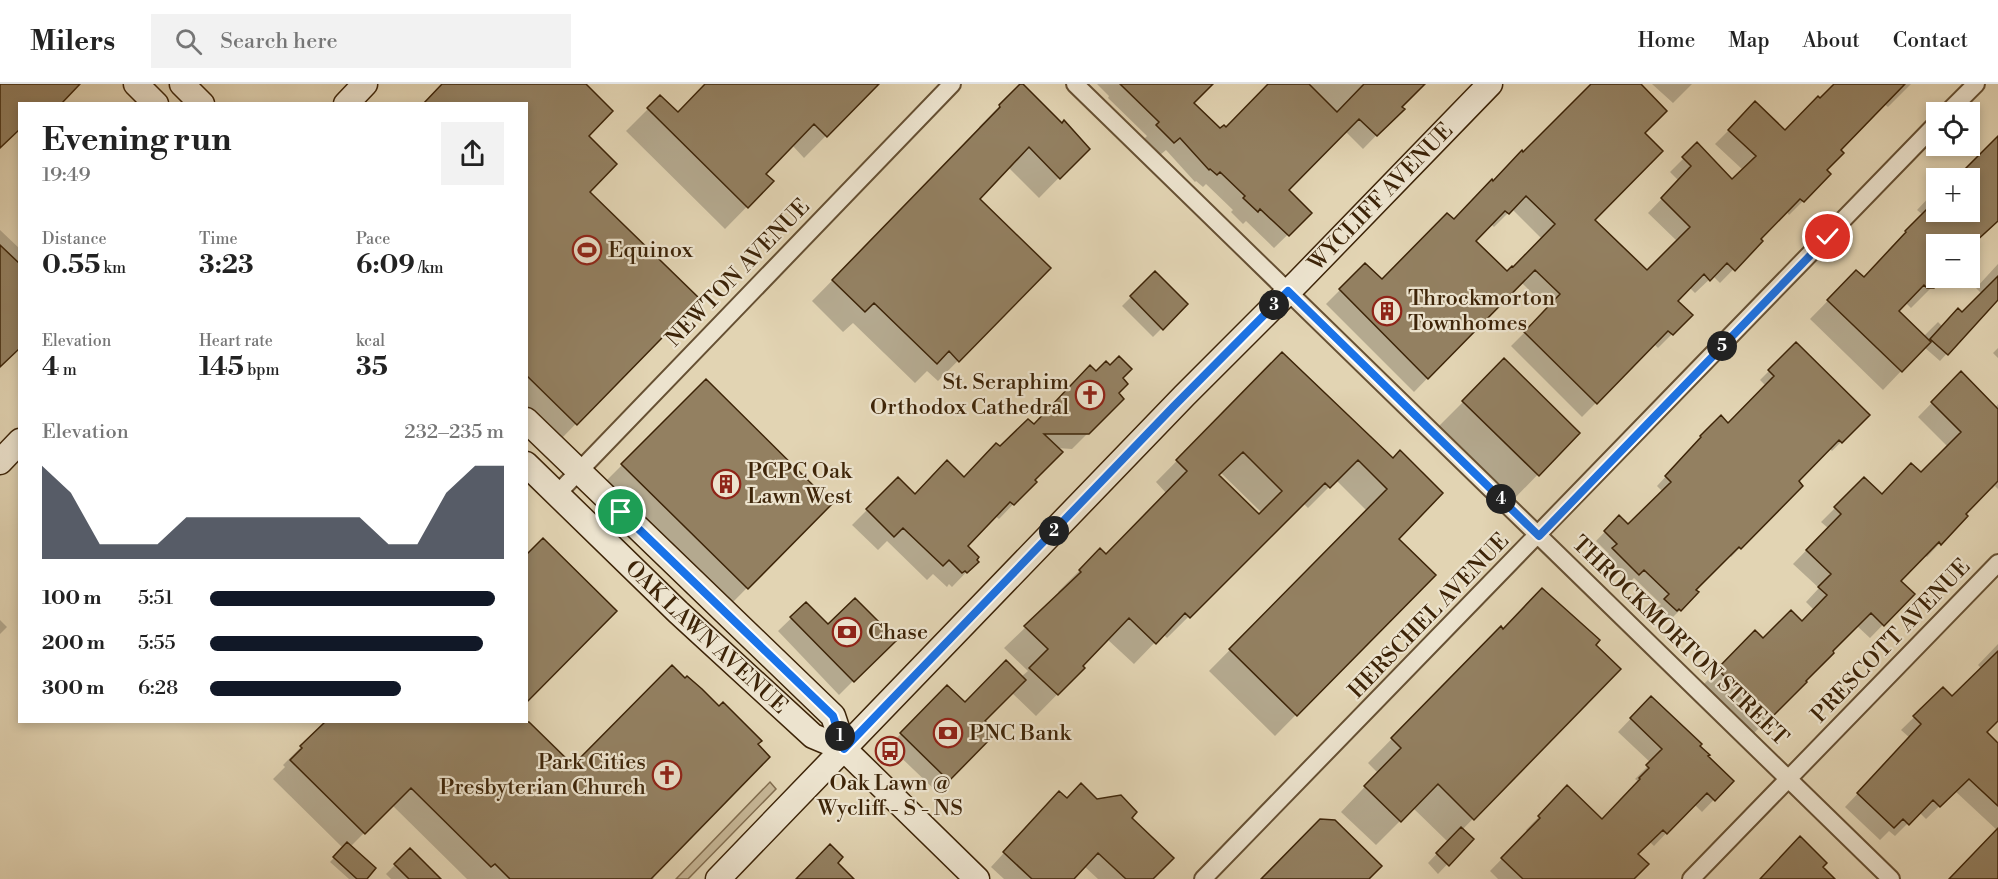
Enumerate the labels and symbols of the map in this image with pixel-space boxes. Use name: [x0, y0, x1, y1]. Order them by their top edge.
street label: WYCLIFF AVENUE: [1302, 117, 1459, 277]
street label: NEWTON AVENUE: [660, 193, 816, 353]
pin: [1802, 211, 1853, 262]
sports icon: Equinox: [571, 234, 603, 266]
place label: Equinox: [608, 237, 694, 264]
place label: Throckmorton Townhomes: [1408, 285, 1555, 337]
pin: 3: [1259, 290, 1289, 320]
building icon: Throckmorton Townhomes: [1371, 295, 1403, 327]
pin: 5: [1707, 331, 1737, 361]
place label: St. Seraphim Orthodox Cathedral: [870, 369, 1069, 421]
church icon: St. Seraphim Orthodox Cathedral: [1074, 379, 1106, 411]
place label: PCPC Oak Lawn West: [747, 458, 853, 510]
building icon: PCPC Oak Lawn West: [710, 468, 742, 500]
pin: 4: [1486, 484, 1516, 514]
pin: [595, 486, 646, 537]
pin: 2: [1039, 516, 1069, 546]
street label: HERSCHEL AVENUE: [1343, 528, 1515, 704]
street label: THROCKMORTON STREET: [1566, 530, 1794, 752]
street label: PRESCOTT AVENUE: [1806, 553, 1976, 729]
street label: OAK LAWN AVENUE: [620, 555, 793, 719]
bank icon: Chase: [831, 616, 863, 648]
place label: Chase: [868, 619, 928, 646]
bank icon: PNC Bank: [932, 717, 964, 749]
place label: PNC Bank: [969, 720, 1072, 747]
pin: 1: [825, 721, 855, 751]
bus stop icon: Oak Lawn @ Wycliff - S - NS: [874, 735, 906, 767]
place label: Park Cities Presbyterian Church: [439, 749, 646, 801]
church icon: Park Cities Presbyterian Church: [651, 759, 683, 791]
place label: Oak Lawn @ Wycliff - S - NS: [816, 770, 963, 822]

